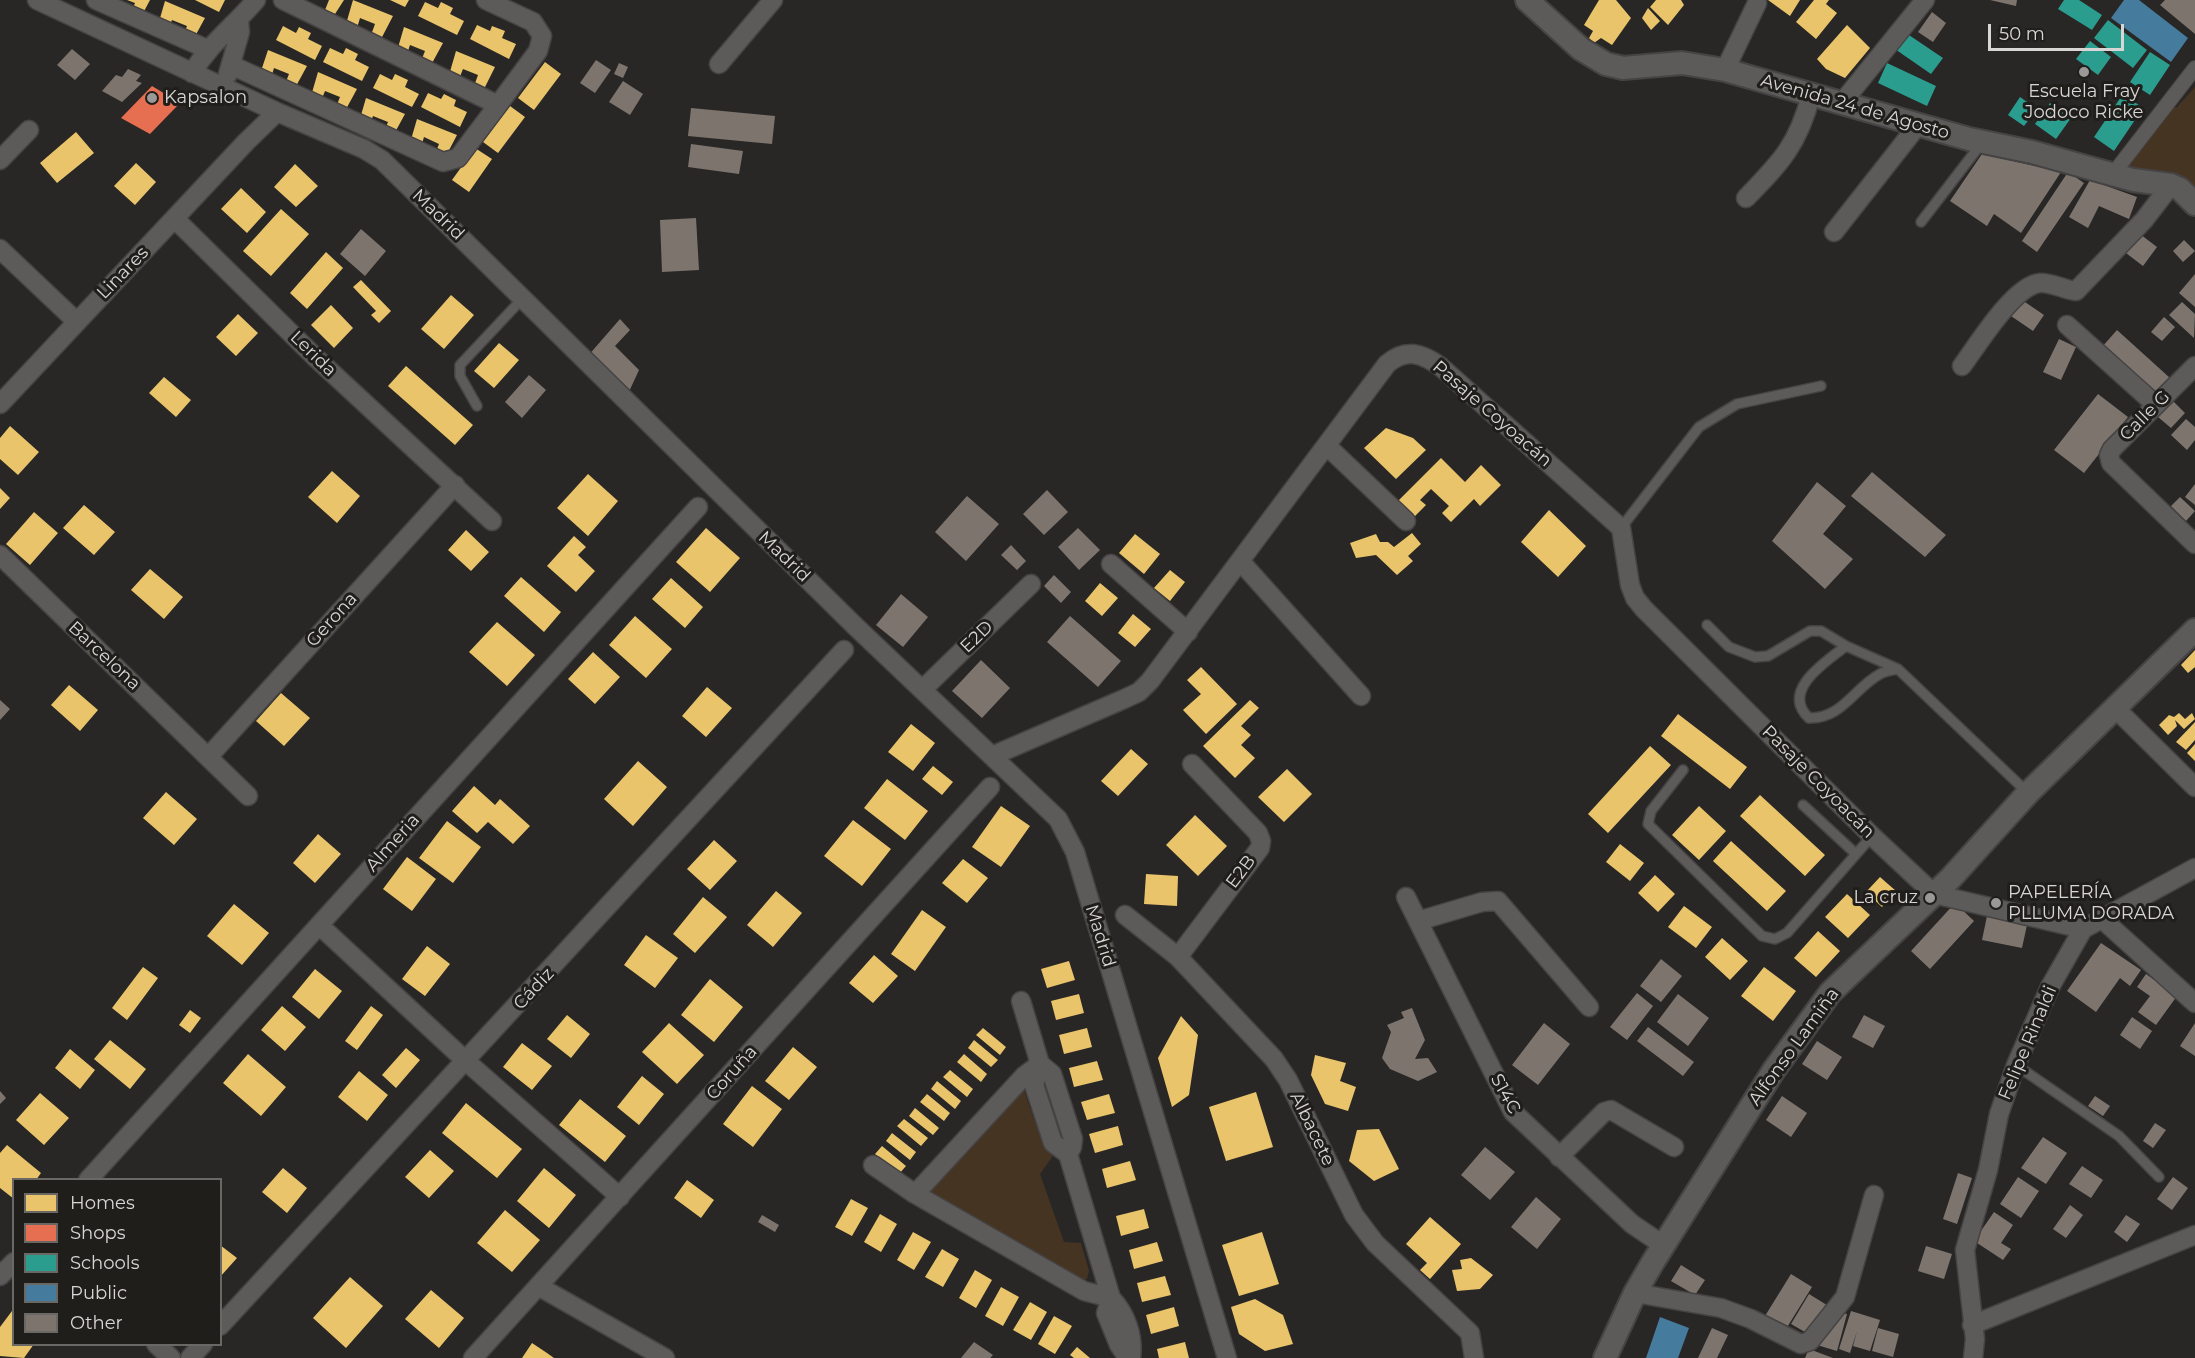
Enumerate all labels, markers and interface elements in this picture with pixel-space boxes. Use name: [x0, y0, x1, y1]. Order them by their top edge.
scale bar: [1991, 12, 2128, 50]
text: 50 m: [1999, 23, 2045, 45]
marker: Escuela Fray Jodoco Ricke: [2077, 65, 2091, 79]
street label: Avenida 24 de Agosto: [1758, 70, 1952, 144]
place label: Escuela Fray Jodoco Ricke: [2025, 81, 2143, 124]
place label: Kapsalon: [164, 87, 247, 109]
marker: Kapsalon: [145, 91, 159, 105]
street label: Madrid: [407, 185, 469, 245]
street label: Linares: [93, 242, 153, 304]
street label: Lerida: [285, 327, 341, 381]
street label: Pasaje Coyoacán: [1428, 356, 1556, 472]
street label: Calle G: [2115, 386, 2175, 446]
street label: Madrid: [753, 527, 815, 587]
street label: Gerona: [302, 588, 362, 652]
street label: E2D: [956, 616, 998, 658]
street label: Barcelona: [63, 617, 145, 695]
street label: Pasaje Coyoacán: [1757, 721, 1879, 843]
street label: Almeria: [361, 810, 425, 876]
street label: E2B: [1222, 851, 1260, 893]
place label: PAPELERÍA PLLUMA DORADA: [2008, 882, 2174, 924]
place label: La cruz: [1853, 887, 1918, 909]
marker: La cruz: [1923, 891, 1937, 905]
marker: PAPELERÍA PLLUMA DORADA: [1989, 896, 2003, 910]
street label: Madrid: [1080, 902, 1120, 970]
street label: Cádiz: [509, 964, 559, 1014]
street label: Felipe Rinaldi: [1994, 983, 2062, 1103]
street label: Alfonso Lamiña: [1744, 984, 1844, 1110]
street label: Coruña: [702, 1041, 762, 1105]
street label: S14C: [1485, 1070, 1525, 1118]
street label: Albacete: [1285, 1089, 1339, 1169]
legend: [12, 1178, 222, 1346]
text: Homes: [70, 1192, 135, 1214]
text: Shops: [70, 1222, 126, 1244]
text: Schools: [70, 1252, 139, 1274]
text: Public: [70, 1282, 127, 1304]
text: Other: [70, 1312, 123, 1334]

